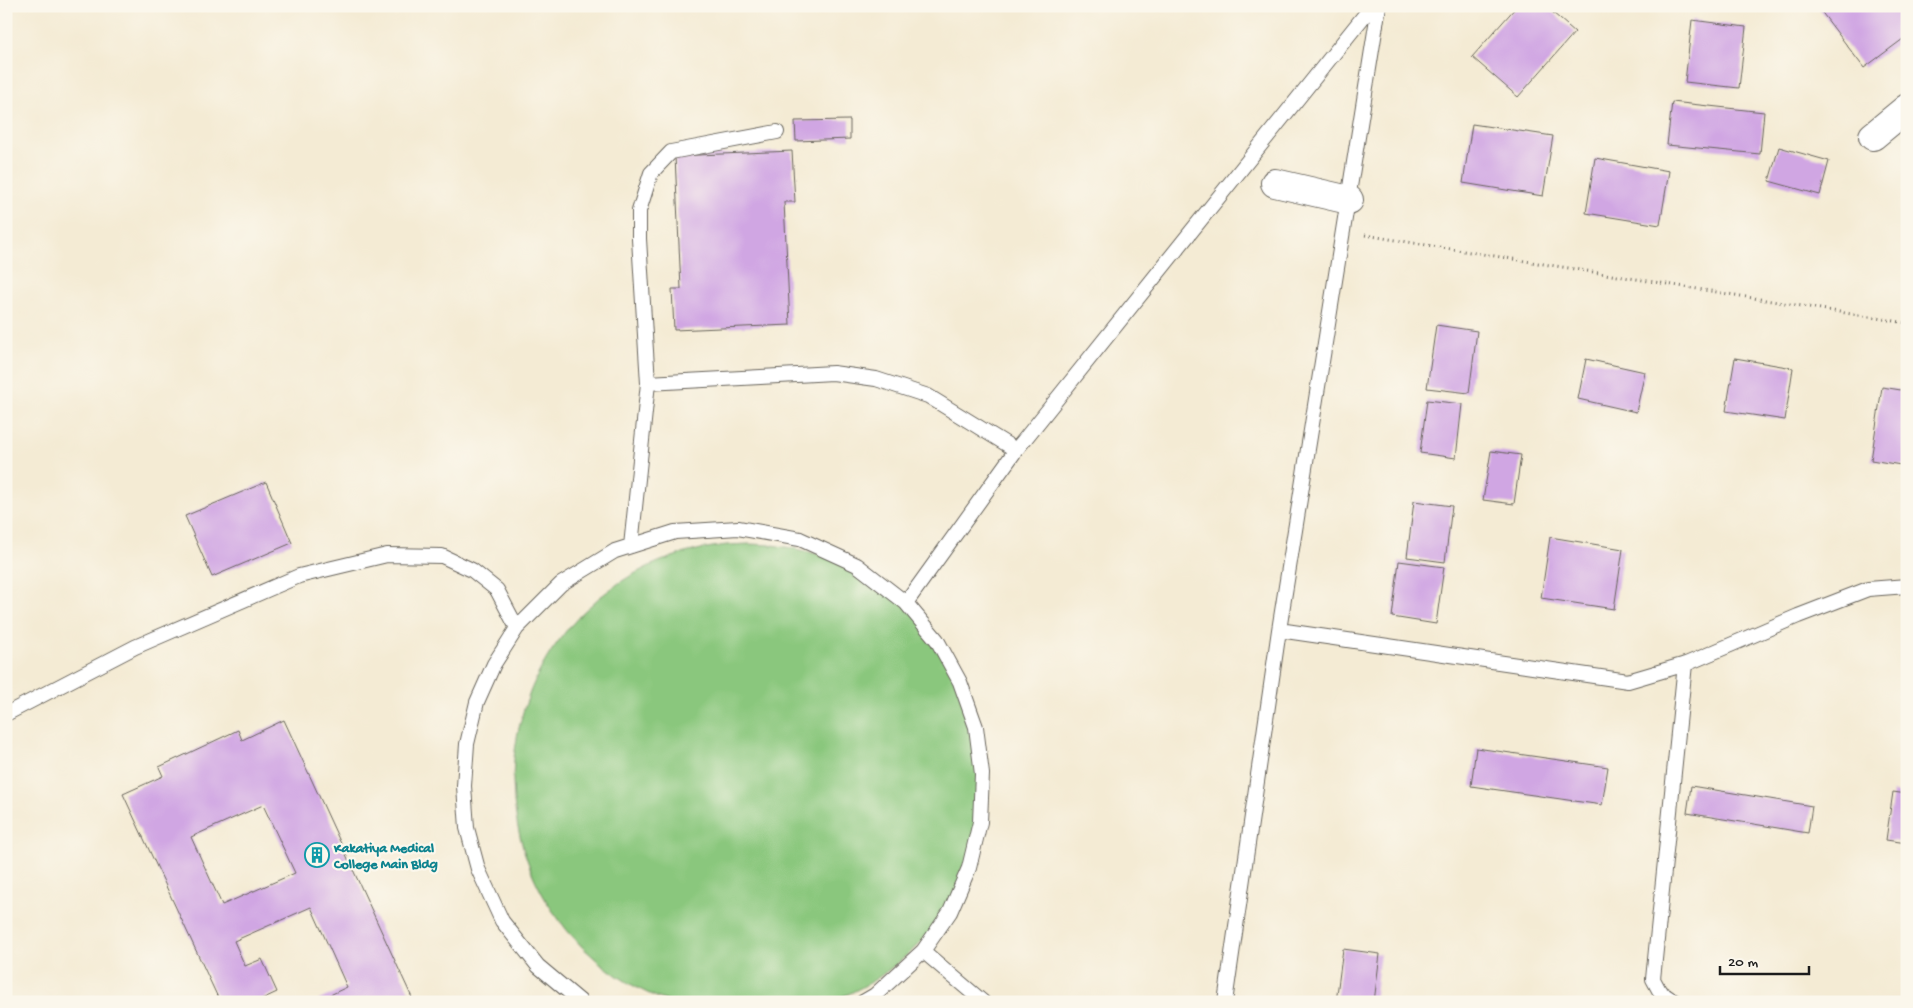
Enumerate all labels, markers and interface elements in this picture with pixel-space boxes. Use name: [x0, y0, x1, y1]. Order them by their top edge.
place label: Kakatiya Medical College Main Bldg: [333, 841, 438, 874]
building icon: Kakatiya Medical College Main Bldg: [304, 842, 330, 868]
scale bar: [1720, 943, 1809, 975]
text: 20 m: [1728, 954, 1758, 972]

